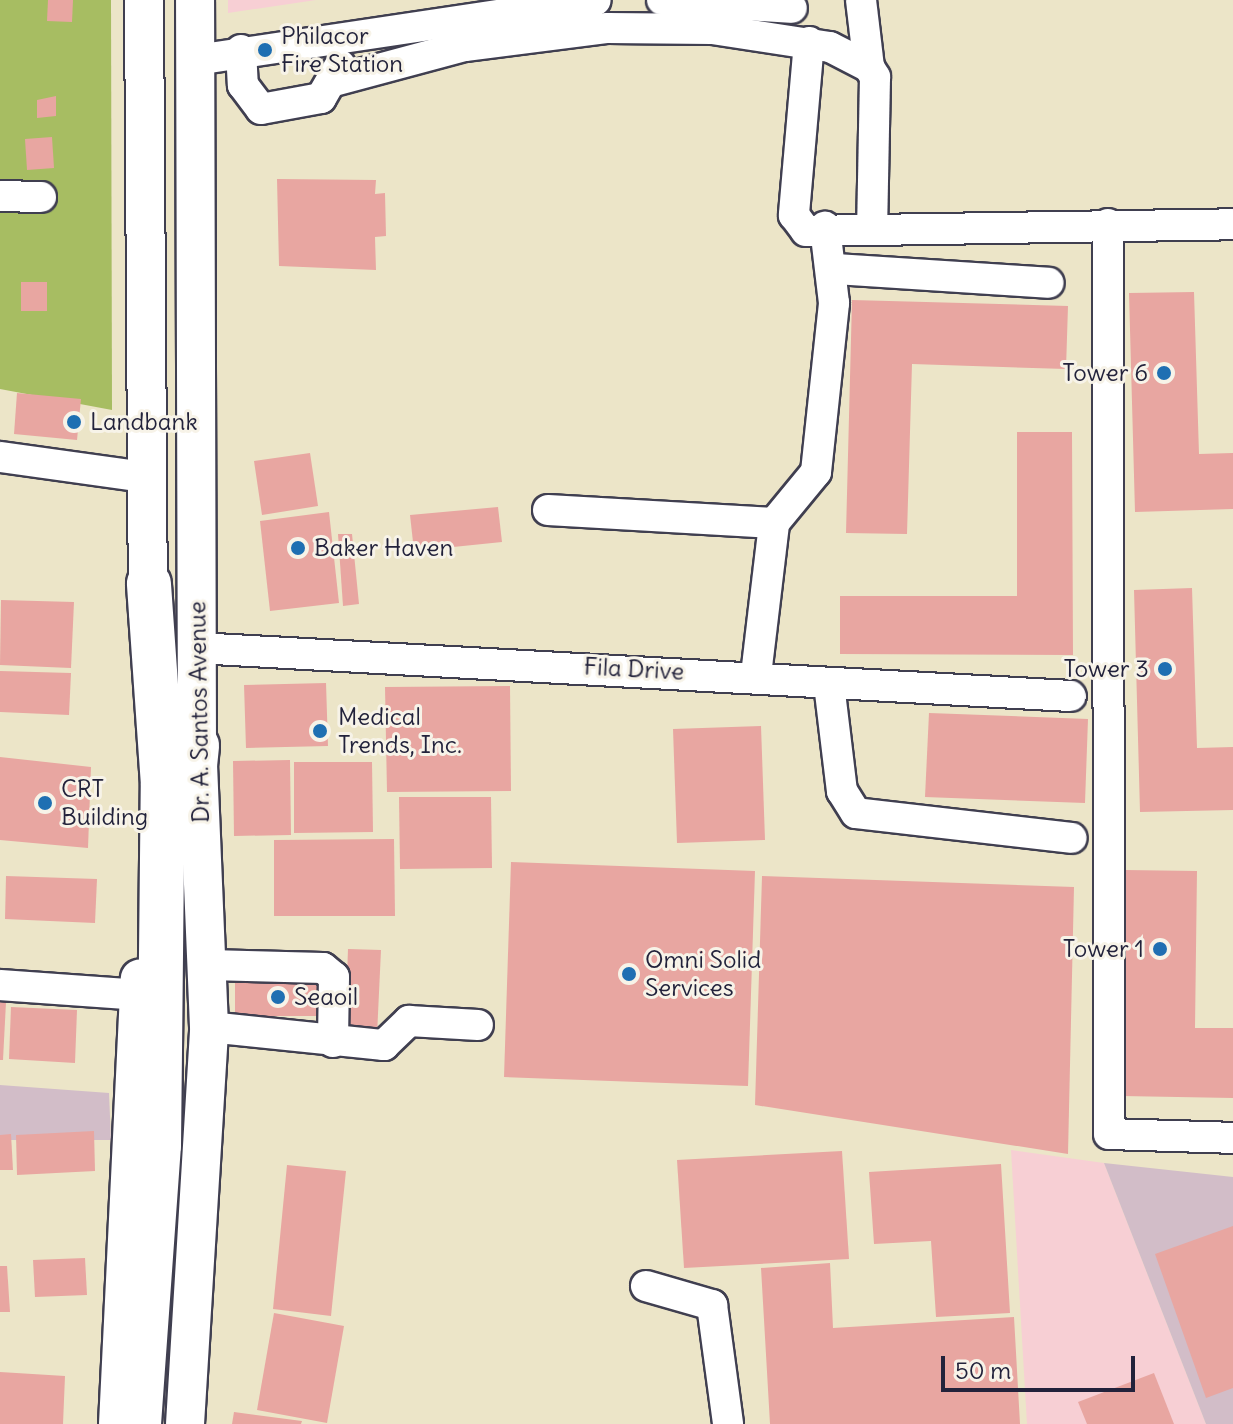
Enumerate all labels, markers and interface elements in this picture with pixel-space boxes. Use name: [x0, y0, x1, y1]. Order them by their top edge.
place label: Philacor Fire Station: [281, 22, 403, 78]
marker: Philacor Fire Station: [256, 41, 274, 59]
place label: Tower 6: [1062, 359, 1148, 387]
marker: Tower 6: [1155, 364, 1173, 382]
place label: Landbank: [90, 408, 198, 436]
marker: Landbank: [65, 413, 83, 431]
place label: Baker Haven: [314, 534, 453, 562]
marker: Baker Haven: [289, 539, 307, 557]
street label: Dr. A. Santos Avenue: [183, 601, 215, 823]
street label: Fila Drive: [583, 652, 685, 686]
place label: Tower 3: [1064, 655, 1149, 683]
marker: Tower 3: [1156, 660, 1174, 678]
place label: Medical Trends, Inc.: [338, 703, 462, 759]
marker: Medical Trends, Inc.: [309, 720, 331, 742]
place label: CRT Building: [61, 775, 148, 831]
marker: CRT Building: [36, 794, 54, 812]
place label: Tower 1: [1063, 935, 1144, 963]
marker: Tower 1: [1151, 940, 1169, 958]
place label: Omni Solid Services: [645, 946, 761, 1002]
marker: Omni Solid Services: [620, 965, 638, 983]
place label: Seaoil: [294, 983, 358, 1011]
marker: Seaoil: [269, 988, 287, 1006]
scale bar: [945, 1340, 1139, 1390]
text: 50 m: [955, 1355, 1011, 1385]

